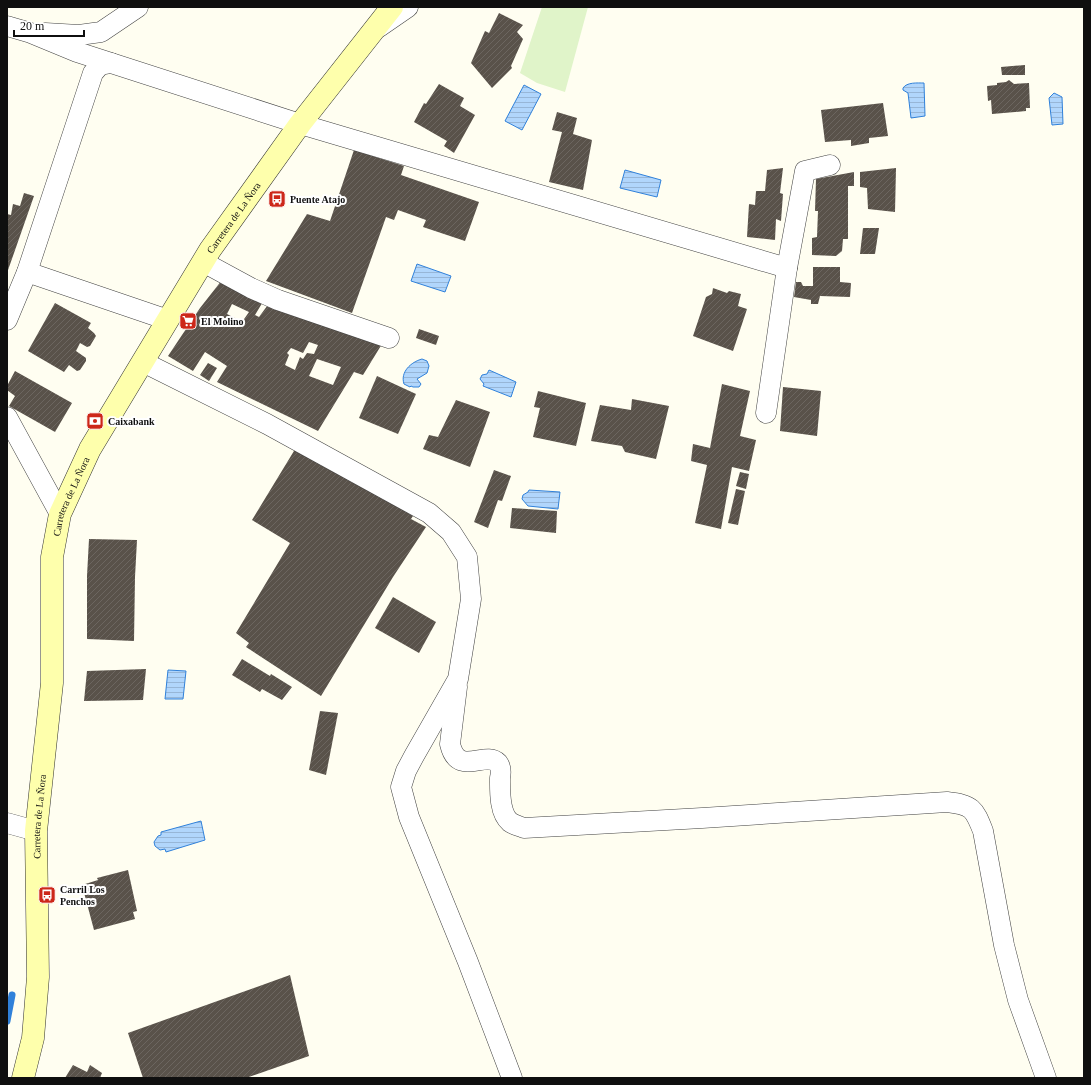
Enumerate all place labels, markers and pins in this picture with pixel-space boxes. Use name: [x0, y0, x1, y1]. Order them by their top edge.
bus stop icon: Puente Atajo: [267, 189, 287, 209]
place label: Puente Atajo: [290, 194, 345, 205]
supermarket icon: El Molino: [178, 311, 198, 331]
place label: El Molino: [201, 316, 244, 327]
bank icon: Caixabank: [85, 411, 105, 431]
place label: Caixabank: [108, 416, 155, 427]
place label: Carril Los Penchos: [60, 884, 105, 907]
bus stop icon: Carril Los Penchos: [37, 885, 57, 905]

